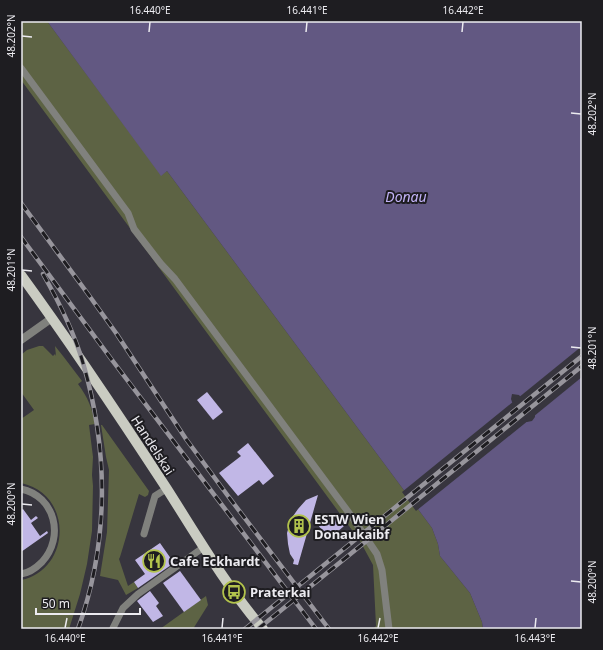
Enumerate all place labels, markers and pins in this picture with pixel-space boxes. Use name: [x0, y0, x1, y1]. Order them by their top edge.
place label: ESTW Wien Donaukaibf: [314, 510, 390, 543]
building icon: ESTW Wien Donaukaibf: [286, 513, 312, 539]
restaurant icon: Cafe Eckhardt: [141, 548, 167, 574]
place label: Cafe Eckhardt: [170, 552, 260, 570]
bus stop icon: Praterkai: [221, 579, 247, 605]
place label: Praterkai: [250, 583, 310, 601]

